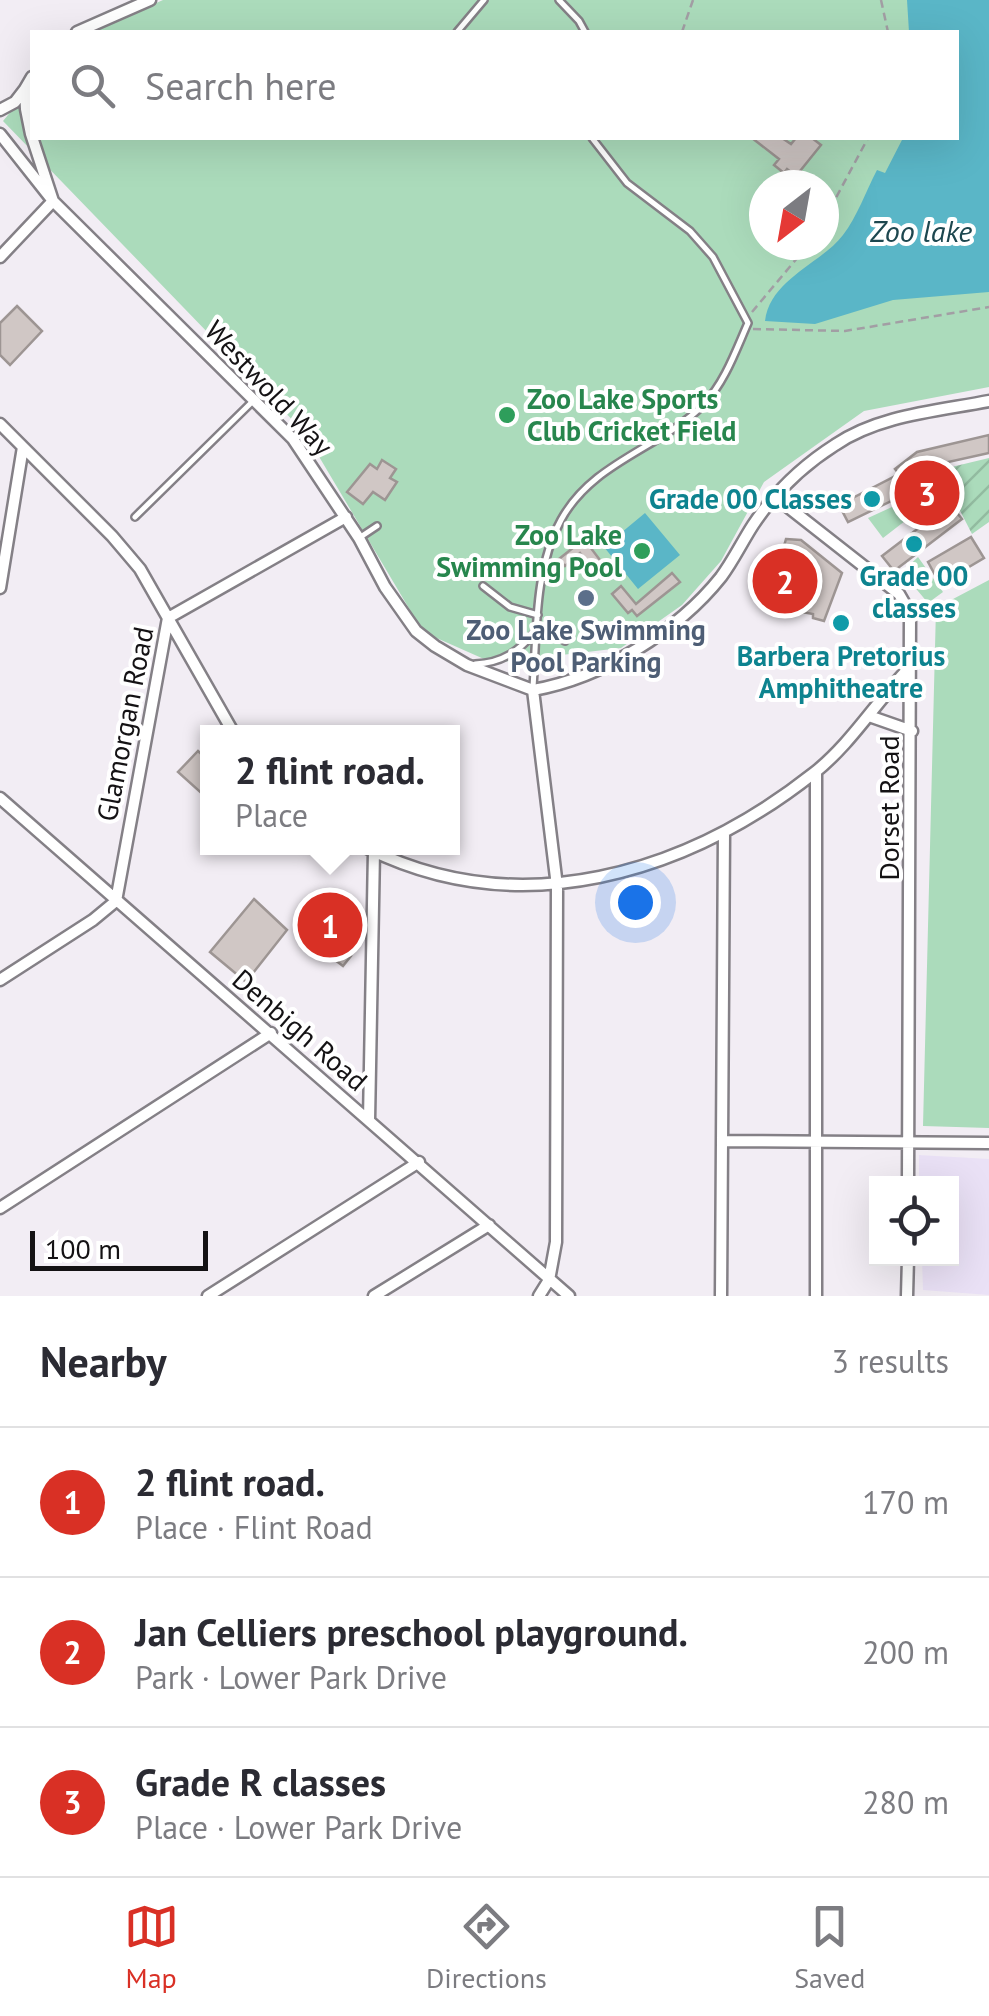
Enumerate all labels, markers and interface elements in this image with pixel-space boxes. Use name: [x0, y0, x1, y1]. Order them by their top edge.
search box: [30, 30, 959, 140]
icon: search: [65, 58, 120, 113]
text: Search here: [145, 61, 337, 110]
north arrow: [749, 170, 839, 260]
water label: Zoo lake: [869, 211, 972, 250]
street label: Westwold Way: [197, 312, 342, 463]
place label: Zoo Lake Sports Club Cricket Field: [527, 380, 736, 449]
marker: Zoo Lake Sports Club Cricket Field: [496, 404, 518, 426]
pin: 3: [894, 456, 960, 530]
place label: Grade 00 Classes: [649, 480, 852, 517]
marker: Grade 00 Classes: [861, 488, 883, 510]
place label: Zoo Lake Swimming Pool: [436, 516, 623, 585]
marker: Grade 00 classes: [903, 533, 925, 555]
marker: Zoo Lake Swimming Pool: [631, 540, 653, 562]
pin: 2: [752, 544, 818, 618]
place label: Grade 00 classes: [860, 557, 968, 626]
marker: Zoo Lake Swimming Pool Parking: [575, 587, 597, 609]
place label: Zoo Lake Swimming Pool Parking: [466, 611, 706, 680]
marker: Barbera Pretorius Amphitheatre: [830, 612, 852, 634]
street label: Glamorgan Road: [88, 623, 162, 824]
place label: Barbera Pretorius Amphitheatre: [737, 637, 945, 706]
popup: [200, 725, 460, 855]
street label: Dorset Road: [870, 735, 907, 881]
text: 2 flint road.: [235, 745, 425, 794]
text: Place: [235, 794, 308, 836]
your location: [610, 877, 661, 928]
pin: 1: [298, 888, 362, 962]
street label: Denbigh Road: [225, 961, 376, 1099]
map controls: [869, 1176, 959, 1266]
button: locate: [869, 1176, 959, 1266]
scale bar: [30, 1226, 208, 1270]
text: 100 m: [45, 1230, 121, 1267]
text: Nearby: [40, 1334, 167, 1389]
text: 3 results: [831, 1340, 949, 1382]
text: 2 flint road.: [135, 1457, 325, 1506]
text: 1: [63, 1481, 82, 1523]
text: 170 m: [862, 1481, 949, 1523]
text: Place · Flint Road: [135, 1506, 373, 1548]
text: Jan Celliers preschool playground.: [135, 1607, 688, 1656]
text: 2: [63, 1631, 82, 1673]
text: 200 m: [862, 1631, 949, 1673]
text: Park · Lower Park Drive: [135, 1656, 447, 1698]
text: Grade R classes: [135, 1757, 386, 1806]
text: 3: [63, 1781, 82, 1823]
text: 280 m: [862, 1781, 949, 1823]
text: Place · Lower Park Drive: [135, 1806, 462, 1848]
tab: Map: [124, 1899, 179, 1996]
tab: Directions: [426, 1899, 547, 1996]
tab: Saved: [794, 1899, 865, 1996]

